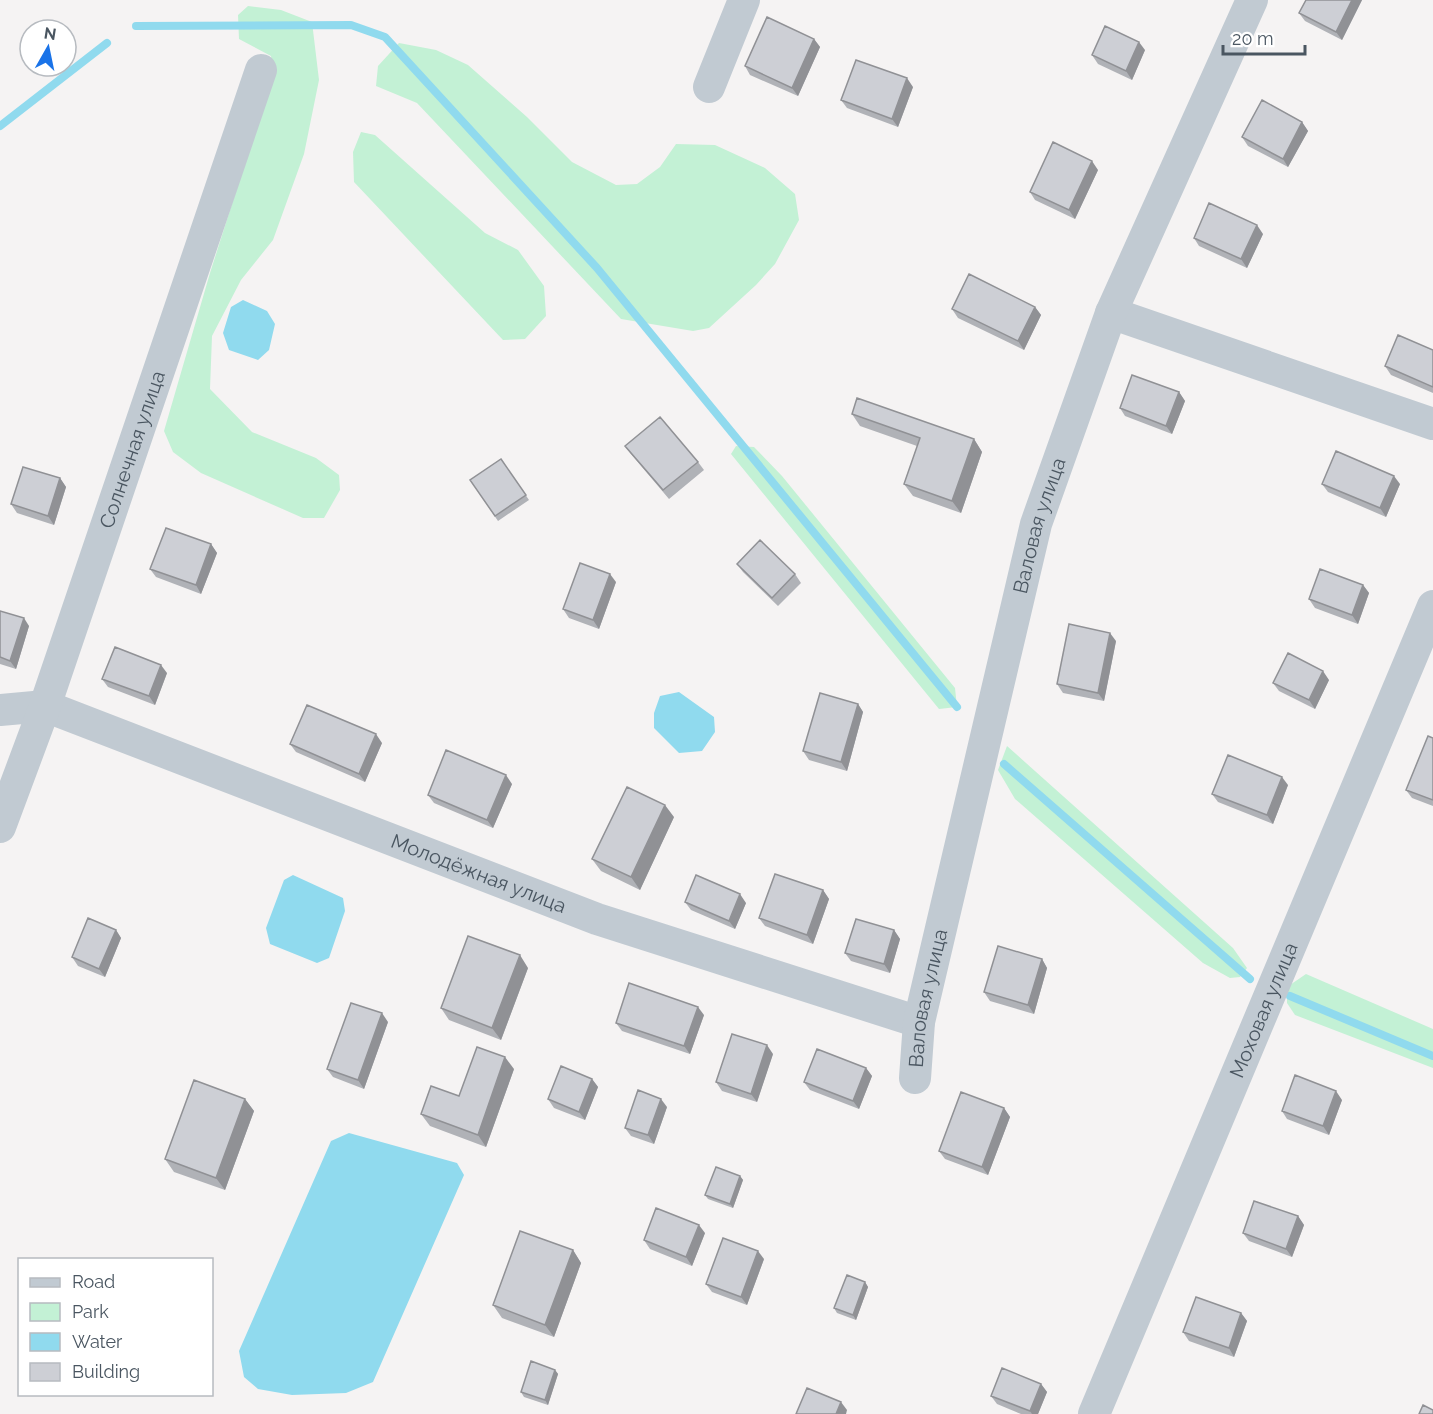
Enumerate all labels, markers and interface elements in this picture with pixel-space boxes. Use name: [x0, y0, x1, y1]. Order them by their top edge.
north arrow: [18, 18, 78, 78]
scale bar: [1223, 18, 1306, 56]
text: N: [43, 23, 58, 44]
text: 20 m: [1232, 28, 1274, 49]
street label: Солнечная улица: [94, 368, 170, 531]
street label: Валовая улица: [1008, 454, 1071, 596]
street label: Молодёжная улица: [388, 829, 570, 918]
street label: Валовая улица: [904, 927, 952, 1068]
street label: Моховая улица: [1224, 939, 1302, 1081]
legend: [18, 1258, 213, 1396]
text: Road: [72, 1271, 115, 1292]
text: Park: [72, 1301, 109, 1322]
text: Water: [72, 1331, 123, 1352]
text: Building: [72, 1361, 140, 1382]

